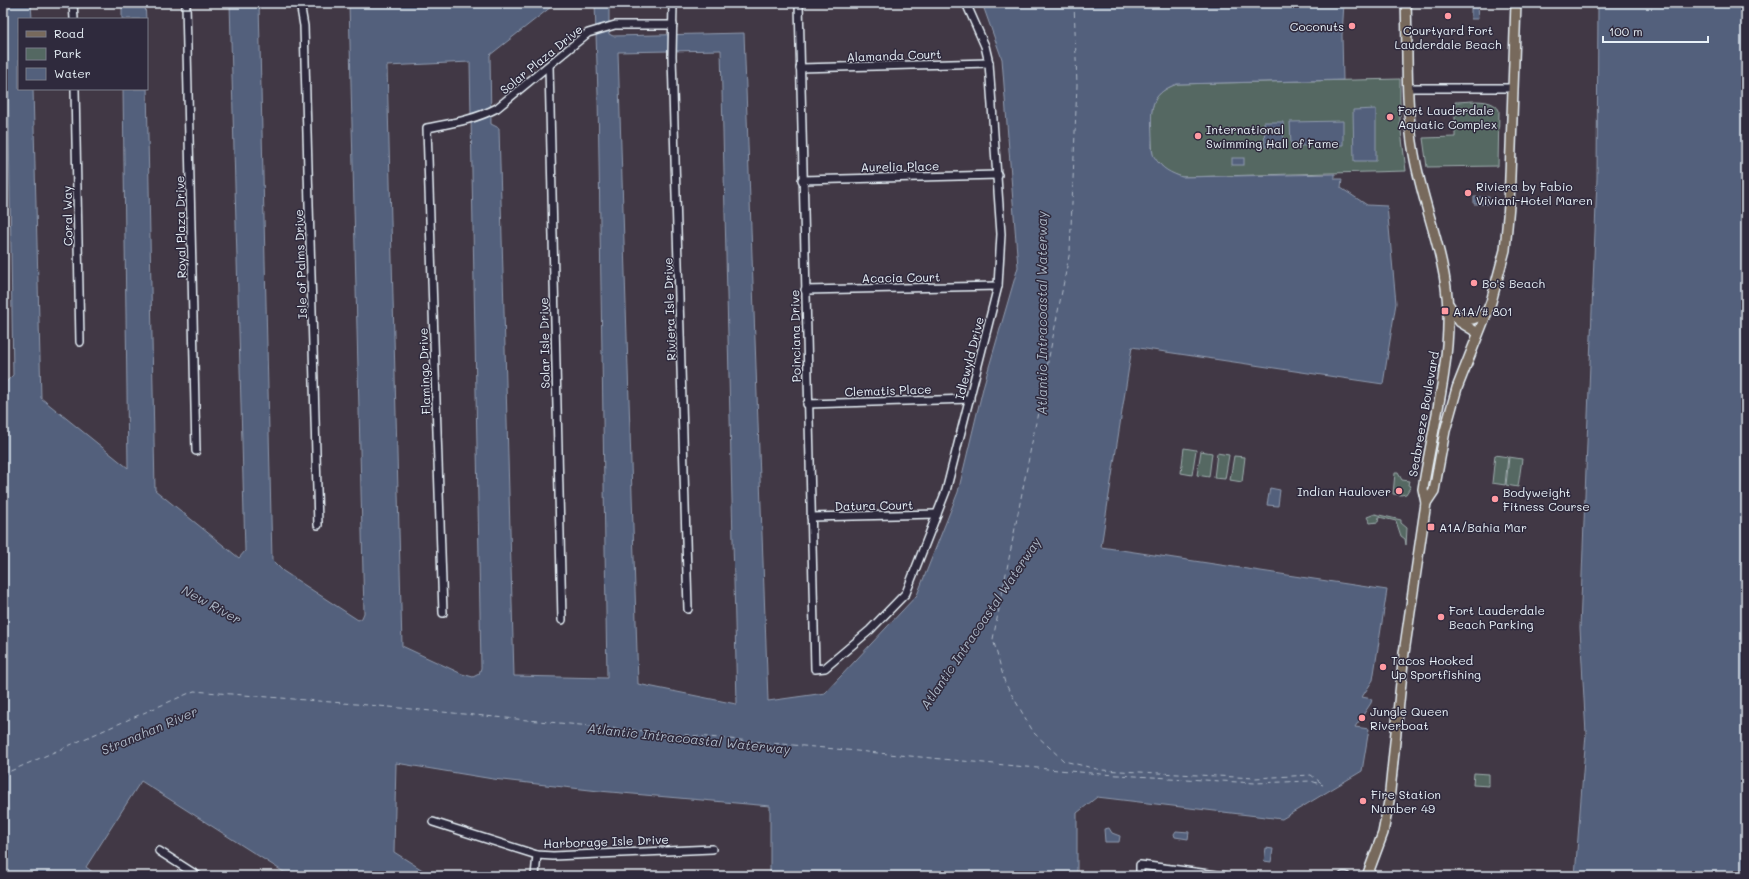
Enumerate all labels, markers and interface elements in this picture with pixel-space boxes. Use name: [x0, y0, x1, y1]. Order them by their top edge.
marker: Courtyard Fort Lauderdale Beach: [1443, 11, 1453, 21]
legend: [18, 18, 148, 90]
place label: Coconuts: [1290, 18, 1344, 34]
scale bar: [1603, 18, 1708, 44]
street label: Solar Plaza Drive: [496, 21, 586, 97]
marker: Coconuts: [1347, 21, 1357, 31]
place label: Courtyard Fort Lauderdale Beach: [1395, 22, 1502, 52]
text: 100 m: [1609, 23, 1643, 39]
text: Road: [54, 25, 84, 41]
text: Park: [54, 45, 81, 61]
street label: Alamanda Court: [846, 45, 942, 65]
text: Water: [54, 65, 91, 81]
place label: Fort Lauderdale Aquatic Complex: [1398, 102, 1497, 132]
marker: Fort Lauderdale Aquatic Complex: [1385, 112, 1395, 122]
place label: International Swimming Hall of Fame: [1206, 121, 1339, 151]
marker: International Swimming Hall of Fame: [1193, 131, 1203, 141]
street label: Aurelia Place: [861, 157, 939, 175]
street label: Royal Plaza Drive: [171, 175, 189, 279]
place label: Riviera by Fabio Viviani-Hotel Maren: [1476, 178, 1593, 208]
street label: Coral Way: [58, 186, 76, 246]
marker: Riviera by Fabio Viviani-Hotel Maren: [1463, 188, 1473, 198]
street label: Isle of Palms Drive: [290, 209, 310, 319]
water label: Atlantic Intracoastal Waterway: [1033, 211, 1050, 415]
street label: Riviera Isle Drive: [659, 257, 679, 361]
street label: Acacia Court: [862, 268, 940, 286]
place label: Bo's Beach: [1482, 275, 1545, 291]
marker: Bo's Beach: [1469, 278, 1479, 288]
street label: Poinciana Drive: [786, 290, 804, 382]
street label: Solar Isle Drive: [535, 297, 553, 389]
place label: A1A/# 801: [1453, 303, 1513, 319]
marker: A1A/# 801: [1440, 306, 1450, 316]
street label: Idlewyld Drive: [951, 315, 987, 401]
street label: Flamingo Drive: [414, 327, 434, 415]
street label: Seabreeze Boulevard: [1404, 350, 1442, 478]
street label: Clematis Place: [844, 380, 932, 400]
place label: Indian Haulover: [1297, 483, 1391, 499]
place label: Bodyweight Fitness Course: [1503, 484, 1590, 514]
marker: Indian Haulover: [1394, 486, 1404, 496]
marker: Bodyweight Fitness Course: [1490, 494, 1500, 504]
street label: Datura Court: [835, 496, 913, 514]
place label: A1A/Bahia Mar: [1439, 519, 1527, 535]
marker: A1A/Bahia Mar: [1426, 522, 1436, 532]
water label: Atlantic Intracoastal Waterway: [916, 534, 1044, 712]
water label: New River: [179, 581, 245, 628]
place label: Fort Lauderdale Beach Parking: [1449, 602, 1545, 632]
marker: Fort Lauderdale Beach Parking: [1436, 612, 1446, 622]
place label: Tacos Hooked Up Sportfishing: [1391, 652, 1481, 682]
marker: Tacos Hooked Up Sportfishing: [1378, 662, 1388, 672]
water label: Stranahan River: [98, 702, 200, 758]
place label: Jungle Queen Riverboat: [1370, 703, 1448, 733]
marker: Jungle Queen Riverboat: [1357, 713, 1367, 723]
water label: Atlantic Intracoastal Waterway: [587, 719, 791, 757]
place label: Fire Station Number 49: [1371, 786, 1441, 816]
marker: Fire Station Number 49: [1358, 796, 1368, 806]
street label: Harborage Isle Drive: [543, 831, 669, 851]

